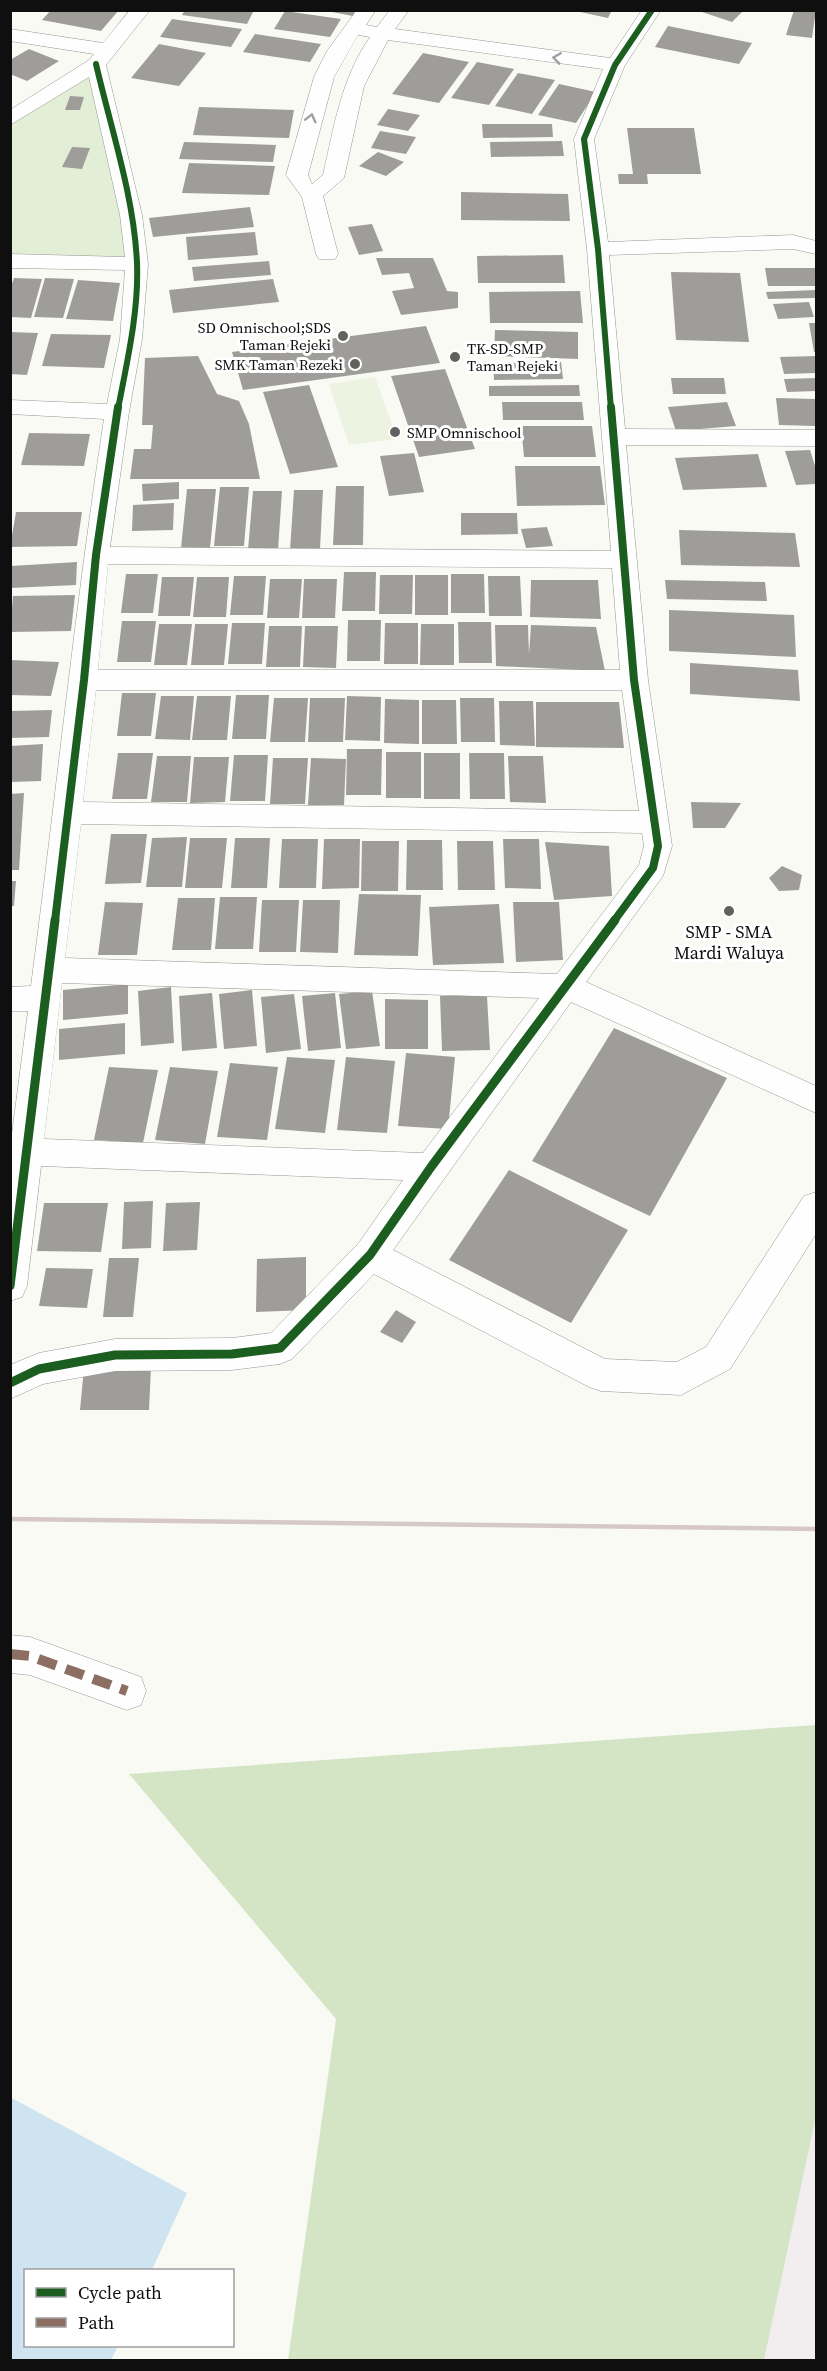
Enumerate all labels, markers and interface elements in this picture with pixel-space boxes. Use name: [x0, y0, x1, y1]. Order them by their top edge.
one-way arrow: [552, 53, 561, 65]
one-way arrow: [304, 114, 317, 124]
place label: SD Omnischool;SDS Taman Rejeki: [198, 317, 331, 355]
marker: SD Omnischool;SDS Taman Rejeki: [336, 329, 350, 343]
place label: TK-SD-SMP Taman Rejeki: [467, 338, 558, 376]
marker: TK-SD-SMP Taman Rejeki: [448, 350, 462, 364]
place label: SMK Taman Rezeki: [215, 354, 343, 375]
marker: SMK Taman Rezeki: [348, 357, 362, 371]
place label: SMP Omnischool: [407, 422, 522, 443]
marker: SMP Omnischool: [388, 425, 402, 439]
marker: SMP - SMA Mardi Waluya: [722, 904, 736, 918]
place label: SMP - SMA Mardi Waluya: [674, 919, 785, 965]
legend: [24, 2269, 234, 2347]
text: Cycle path: [78, 2280, 162, 2305]
text: Path: [78, 2310, 115, 2335]

